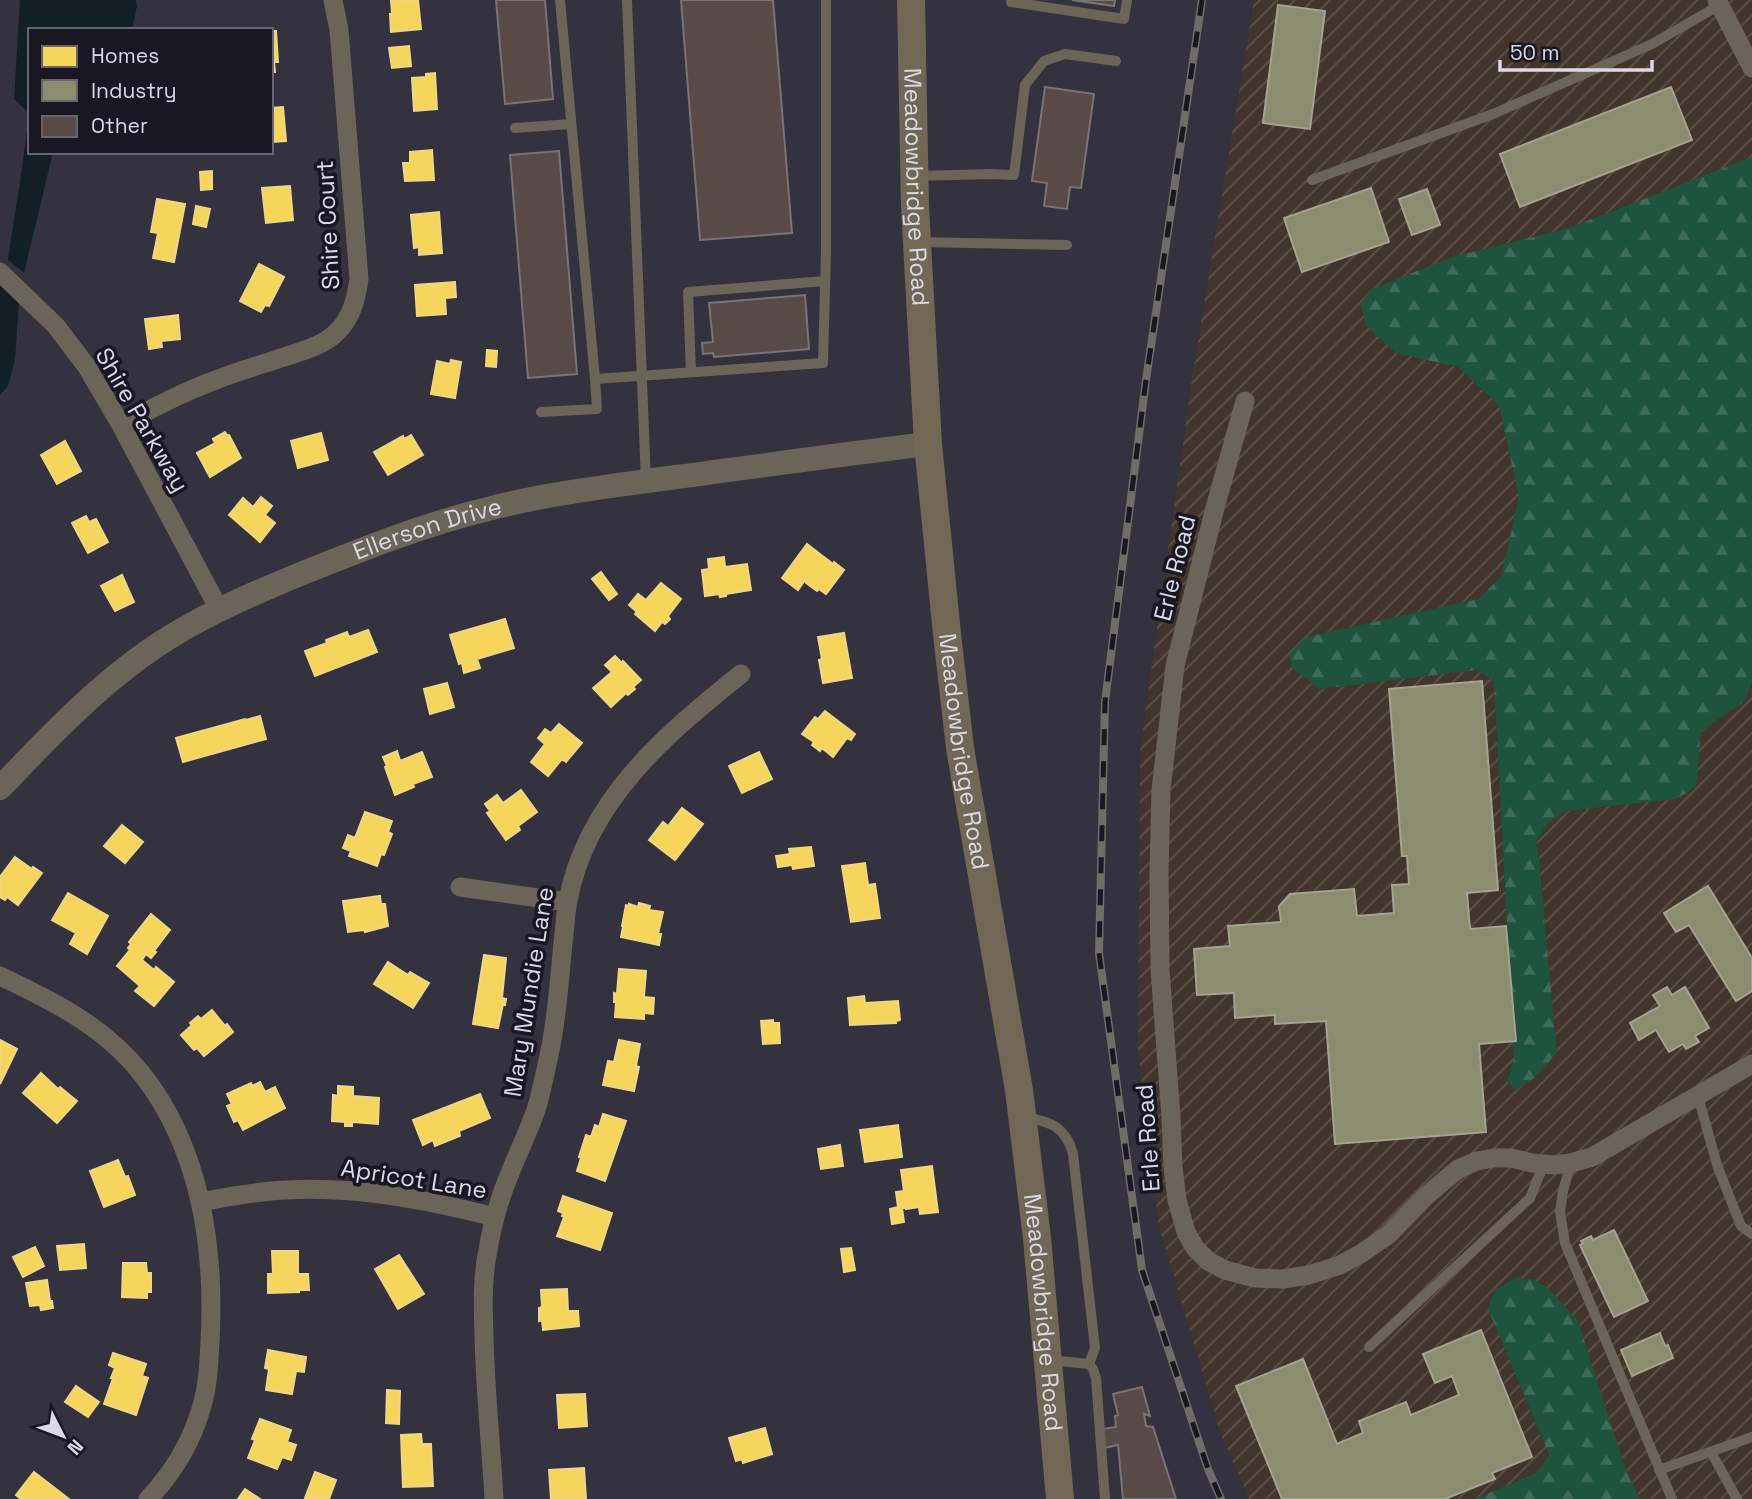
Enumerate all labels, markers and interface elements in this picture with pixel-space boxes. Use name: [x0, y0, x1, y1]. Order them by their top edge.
legend: [28, 28, 273, 154]
scale bar: [1500, 28, 1652, 72]
text: 50 m: [1510, 39, 1560, 66]
text: Homes: [91, 42, 159, 69]
street label: Meadowbridge Road: [897, 67, 936, 307]
text: Industry: [91, 77, 177, 104]
text: Other: [91, 112, 148, 139]
street label: Shire Court: [309, 160, 346, 290]
street label: Shire Parkway: [89, 342, 196, 497]
street label: Ellerson Drive: [348, 490, 505, 567]
street label: Erle Road: [1146, 512, 1203, 624]
street label: Meadowbridge Road: [932, 632, 997, 872]
street label: Mary Mundie Lane: [497, 885, 560, 1099]
street label: Erle Road: [1128, 1083, 1167, 1193]
street label: Apricot Lane: [339, 1152, 489, 1205]
street label: Meadowbridge Road: [1017, 1192, 1070, 1433]
north arrow: [28, 1401, 98, 1471]
text: N: [62, 1434, 89, 1460]

